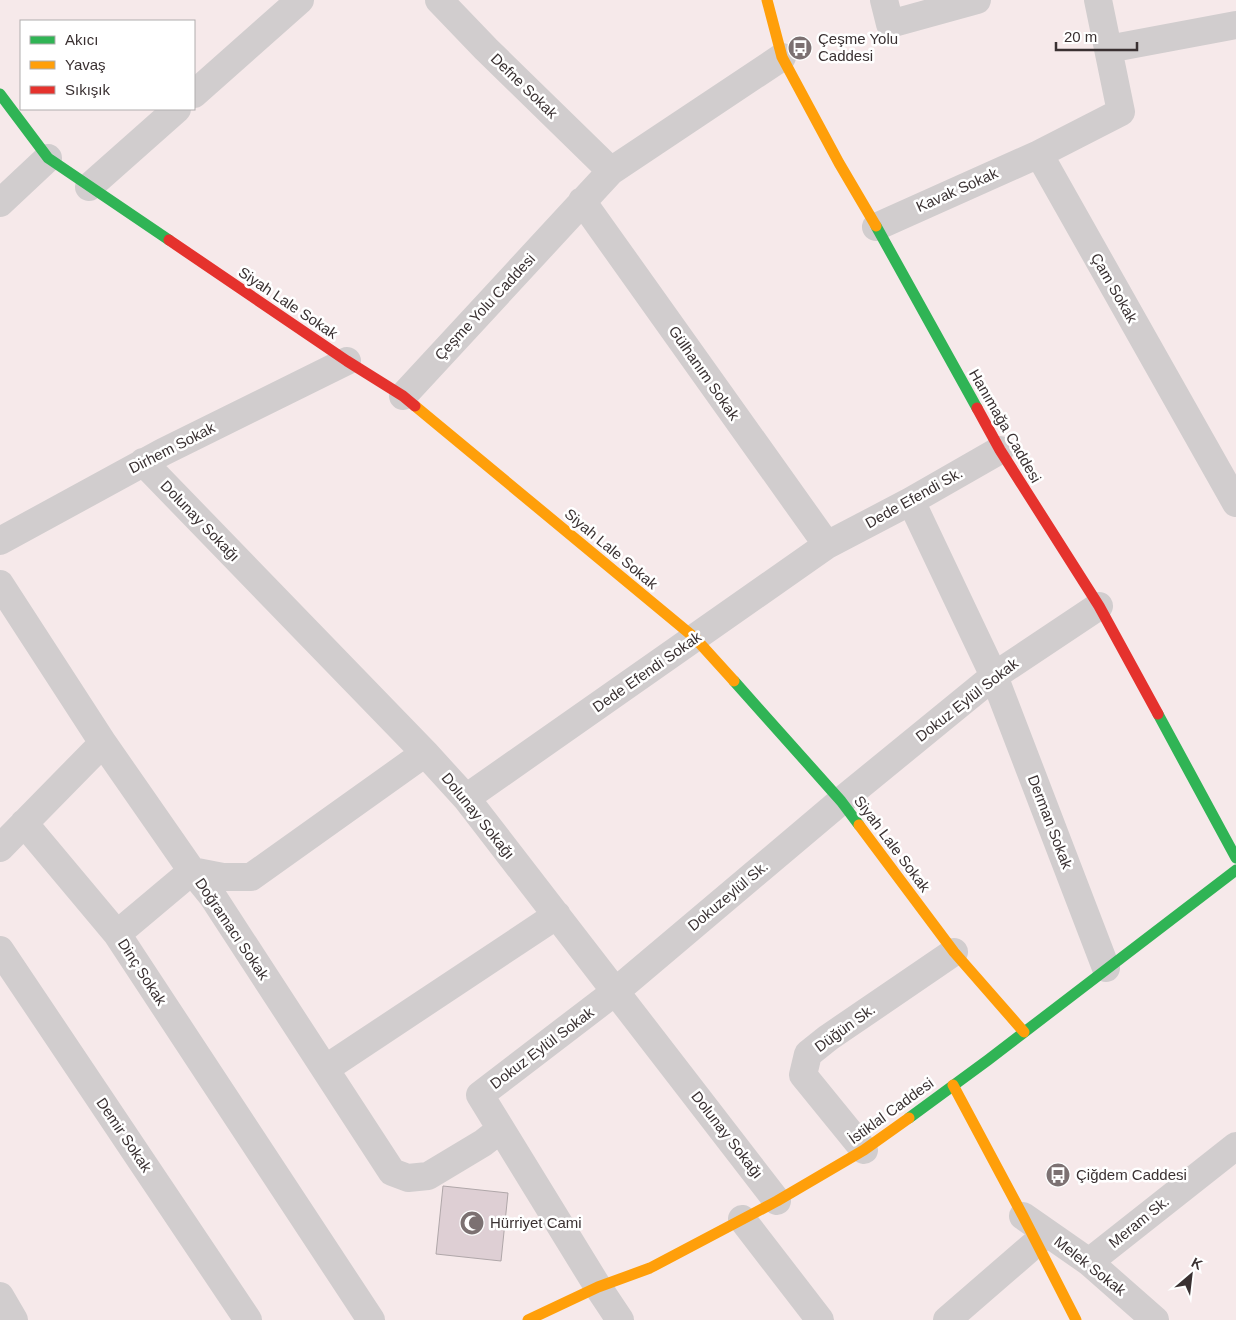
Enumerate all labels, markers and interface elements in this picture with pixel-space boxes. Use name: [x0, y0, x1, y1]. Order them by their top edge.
legend: [20, 20, 195, 110]
scale bar: [1056, 20, 1137, 52]
text: 20 m: [1064, 28, 1097, 45]
place label: Çeşme Yolu Caddesi: [818, 30, 898, 64]
text: Akıcı: [65, 31, 98, 48]
bus stop icon: Çeşme Yolu Caddesi: [787, 35, 813, 61]
street label: Defne Sokak: [488, 50, 561, 122]
text: Yavaş: [65, 56, 106, 73]
text: Sıkışık: [65, 81, 111, 98]
street label: Kavak Sokak: [913, 164, 1001, 215]
street label: Çeşme Yolu Caddesi: [431, 250, 538, 363]
street label: Çam Sokak: [1088, 250, 1141, 326]
street label: Siyah Lale Sokak: [235, 263, 341, 342]
street label: Gülhanım Sokak: [666, 322, 743, 423]
street label: Hanımağa Caddesi: [966, 366, 1045, 486]
street label: Dirhem Sokak: [126, 418, 218, 477]
street label: Dede Efendi Sk.: [862, 464, 965, 531]
street label: Dolunay Sokağı: [157, 477, 243, 565]
street label: Siyah Lale Sokak: [561, 505, 662, 593]
street label: Dede Efendi Sokak: [589, 628, 705, 715]
street label: Dokuz Eylül Sokak: [912, 654, 1022, 745]
street label: Dolunay Sokağı: [438, 769, 518, 862]
street label: Derman Sokak: [1025, 772, 1076, 872]
street label: Siyah Lale Sokak: [851, 792, 934, 895]
street label: Dokuzeylül Sk.: [684, 857, 771, 934]
street label: Doğramacı Sokak: [192, 875, 273, 983]
street label: Dinç Sokak: [115, 935, 170, 1009]
street label: Düğün Sk.: [811, 1000, 878, 1055]
street label: Dokuz Eylül Sokak: [487, 1003, 597, 1092]
street label: İstiklal Caddesi: [845, 1074, 937, 1147]
street label: Dolunay Sokağı: [688, 1088, 767, 1182]
street label: Demir Sokak: [93, 1094, 156, 1175]
bus stop icon: Çiğdem Caddesi: [1045, 1162, 1071, 1188]
place label: Çiğdem Caddesi: [1076, 1166, 1187, 1183]
street label: Meram Sk.: [1105, 1192, 1172, 1251]
mosque icon: Hürriyet Cami: [459, 1210, 485, 1236]
place label: Hürriyet Cami: [490, 1214, 582, 1231]
street label: Melek Sokak: [1051, 1232, 1130, 1299]
north arrow: [1166, 1250, 1216, 1300]
text: K: [1189, 1254, 1205, 1273]

